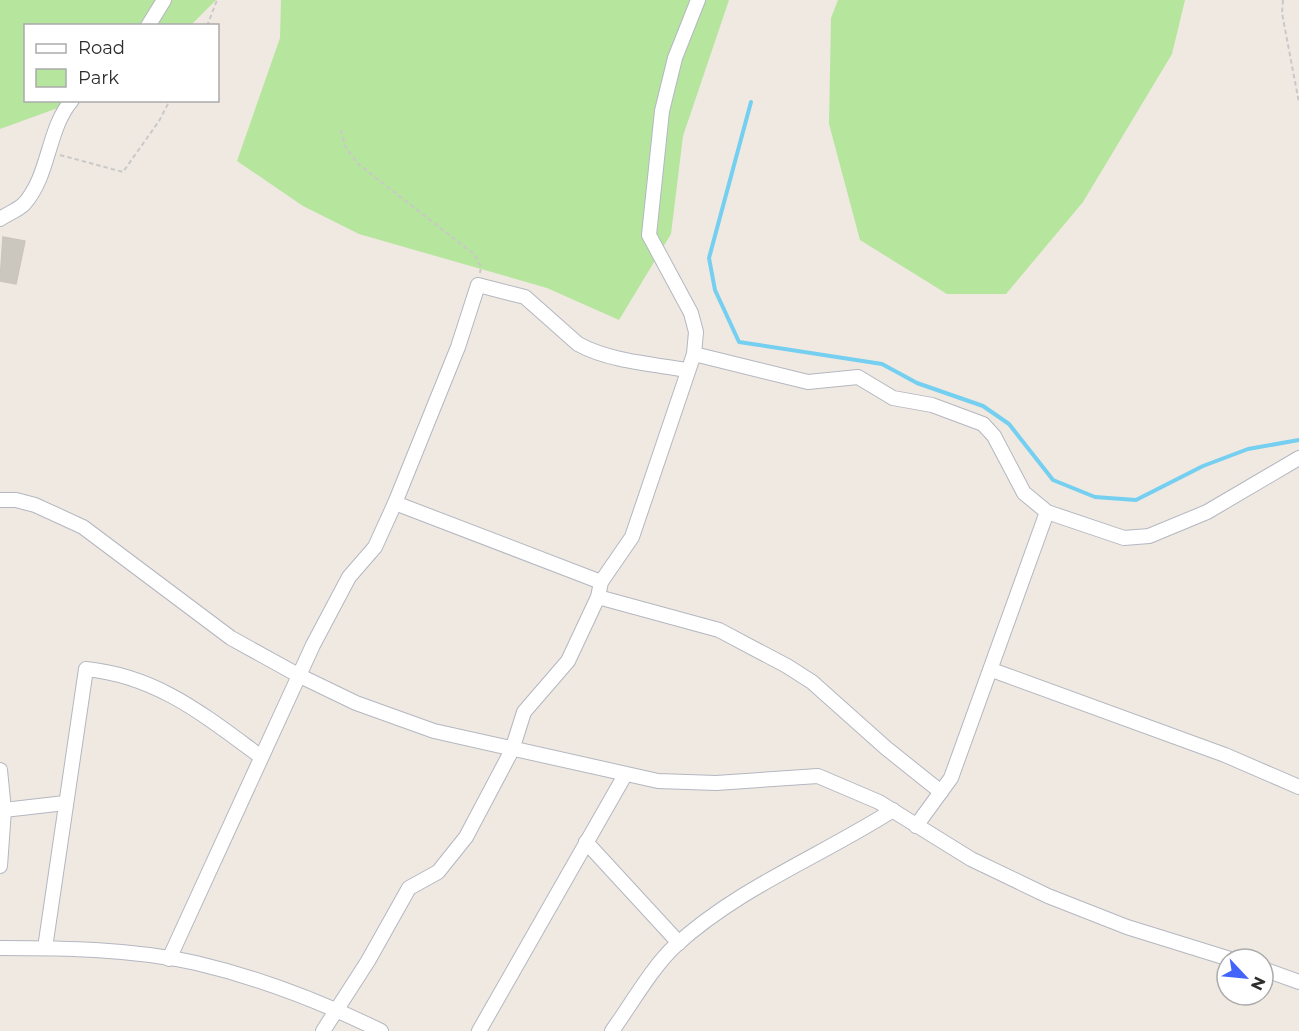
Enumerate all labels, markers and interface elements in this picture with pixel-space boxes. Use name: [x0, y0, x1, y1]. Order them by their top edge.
legend: [24, 24, 219, 102]
text: Road: [78, 37, 125, 59]
text: Park: [78, 67, 119, 89]
north arrow: [1215, 947, 1275, 1007]
text: N: [1247, 973, 1269, 993]

